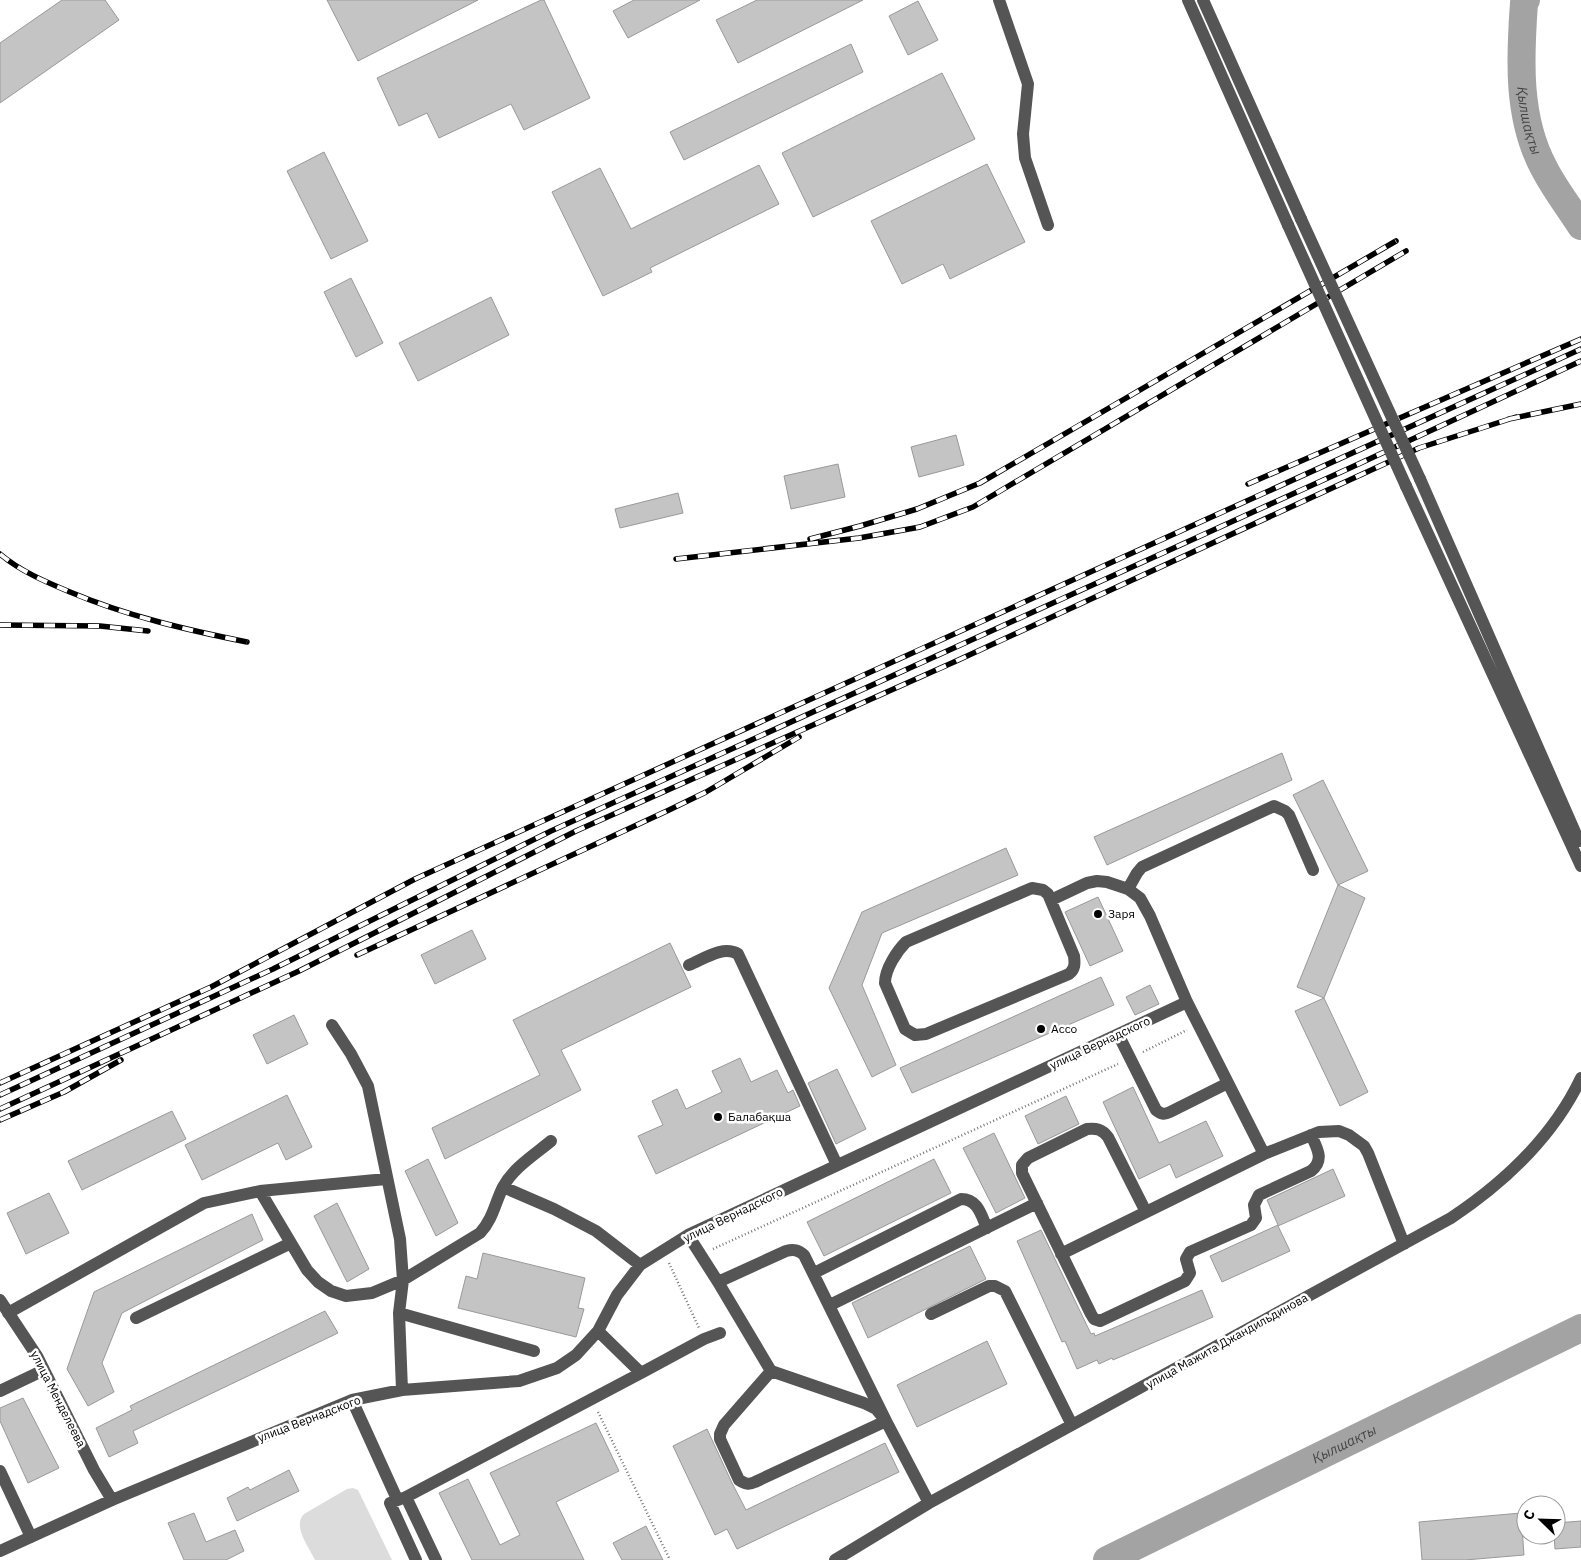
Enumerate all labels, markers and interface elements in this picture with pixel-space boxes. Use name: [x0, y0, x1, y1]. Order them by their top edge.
water label: Қылшақты: [1513, 86, 1546, 158]
place label: Заря: [1108, 906, 1135, 921]
marker: Заря: [1092, 908, 1104, 920]
street label: улица Вернадского: [1047, 1013, 1153, 1072]
place label: Ассо: [1051, 1021, 1078, 1036]
marker: Ассо: [1035, 1023, 1047, 1035]
place label: Балабақша: [728, 1109, 792, 1124]
marker: Балабақша: [712, 1111, 724, 1123]
street label: улица Вернадского: [680, 1184, 785, 1245]
street label: улица Мажита Джандильдинова: [1143, 1289, 1311, 1391]
street label: улица Менделеева: [28, 1348, 90, 1450]
street label: улица Вернадского: [255, 1392, 363, 1445]
water label: Қылшақты: [1309, 1420, 1379, 1467]
north arrow: [1516, 1495, 1566, 1545]
text: С: [1519, 1507, 1539, 1523]

